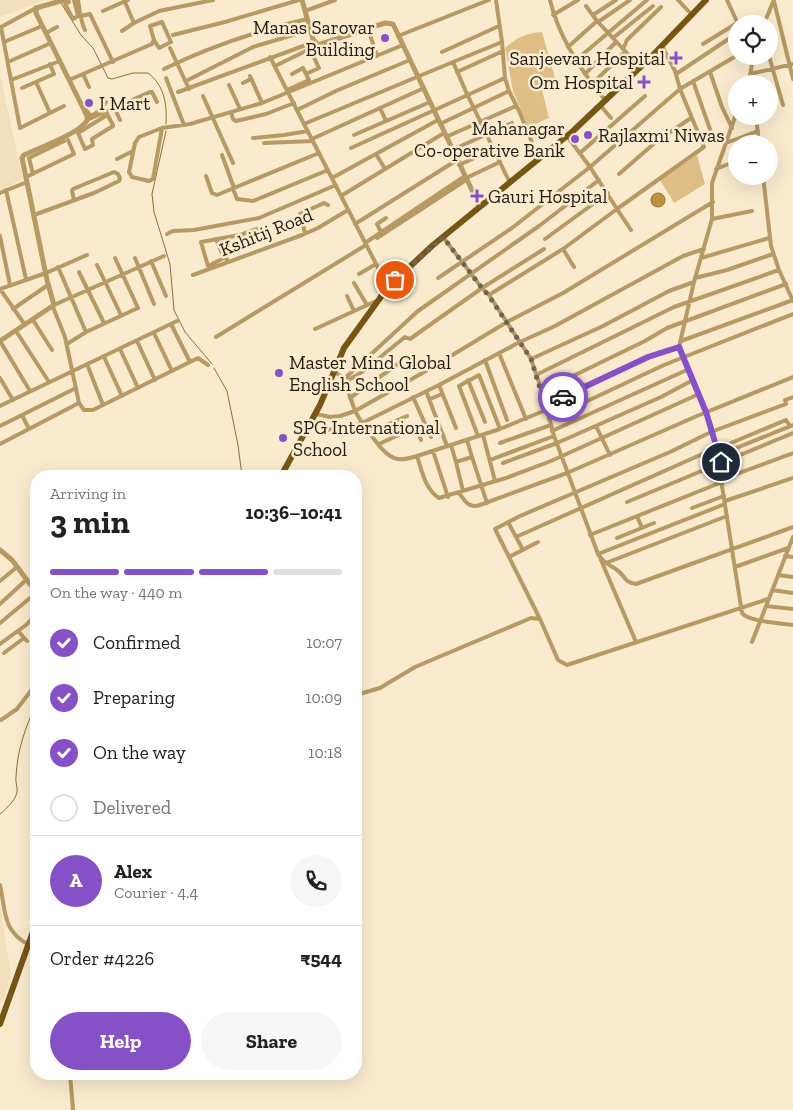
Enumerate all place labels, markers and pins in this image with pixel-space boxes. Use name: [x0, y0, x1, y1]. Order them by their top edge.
place label: Manas Sarovar Building: [253, 16, 376, 61]
marker: Manas Sarovar Building: [379, 32, 391, 44]
place label: Sanjeevan Hospital: [509, 47, 665, 70]
marker: Sanjeevan Hospital: [669, 51, 683, 65]
place label: Om Hospital: [529, 71, 633, 94]
marker: Om Hospital: [637, 75, 651, 89]
place label: I Mart: [99, 92, 150, 115]
marker: I Mart: [83, 97, 95, 109]
place label: Mahanagar Co-operative Bank: [414, 117, 565, 162]
place label: Rajlaxmi Niwas: [598, 124, 725, 147]
marker: Rajlaxmi Niwas: [582, 129, 594, 141]
marker: Mahanagar Co-operative Bank: [569, 133, 581, 145]
place label: Gauri Hospital: [488, 185, 608, 208]
marker: Gauri Hospital: [470, 189, 484, 203]
pin: [374, 259, 416, 301]
place label: Master Mind Global English School: [289, 351, 451, 396]
marker: Master Mind Global English School: [273, 367, 285, 379]
place label: SPG International School: [293, 416, 440, 461]
marker: SPG International School: [277, 432, 289, 444]
pin: [700, 441, 742, 483]

